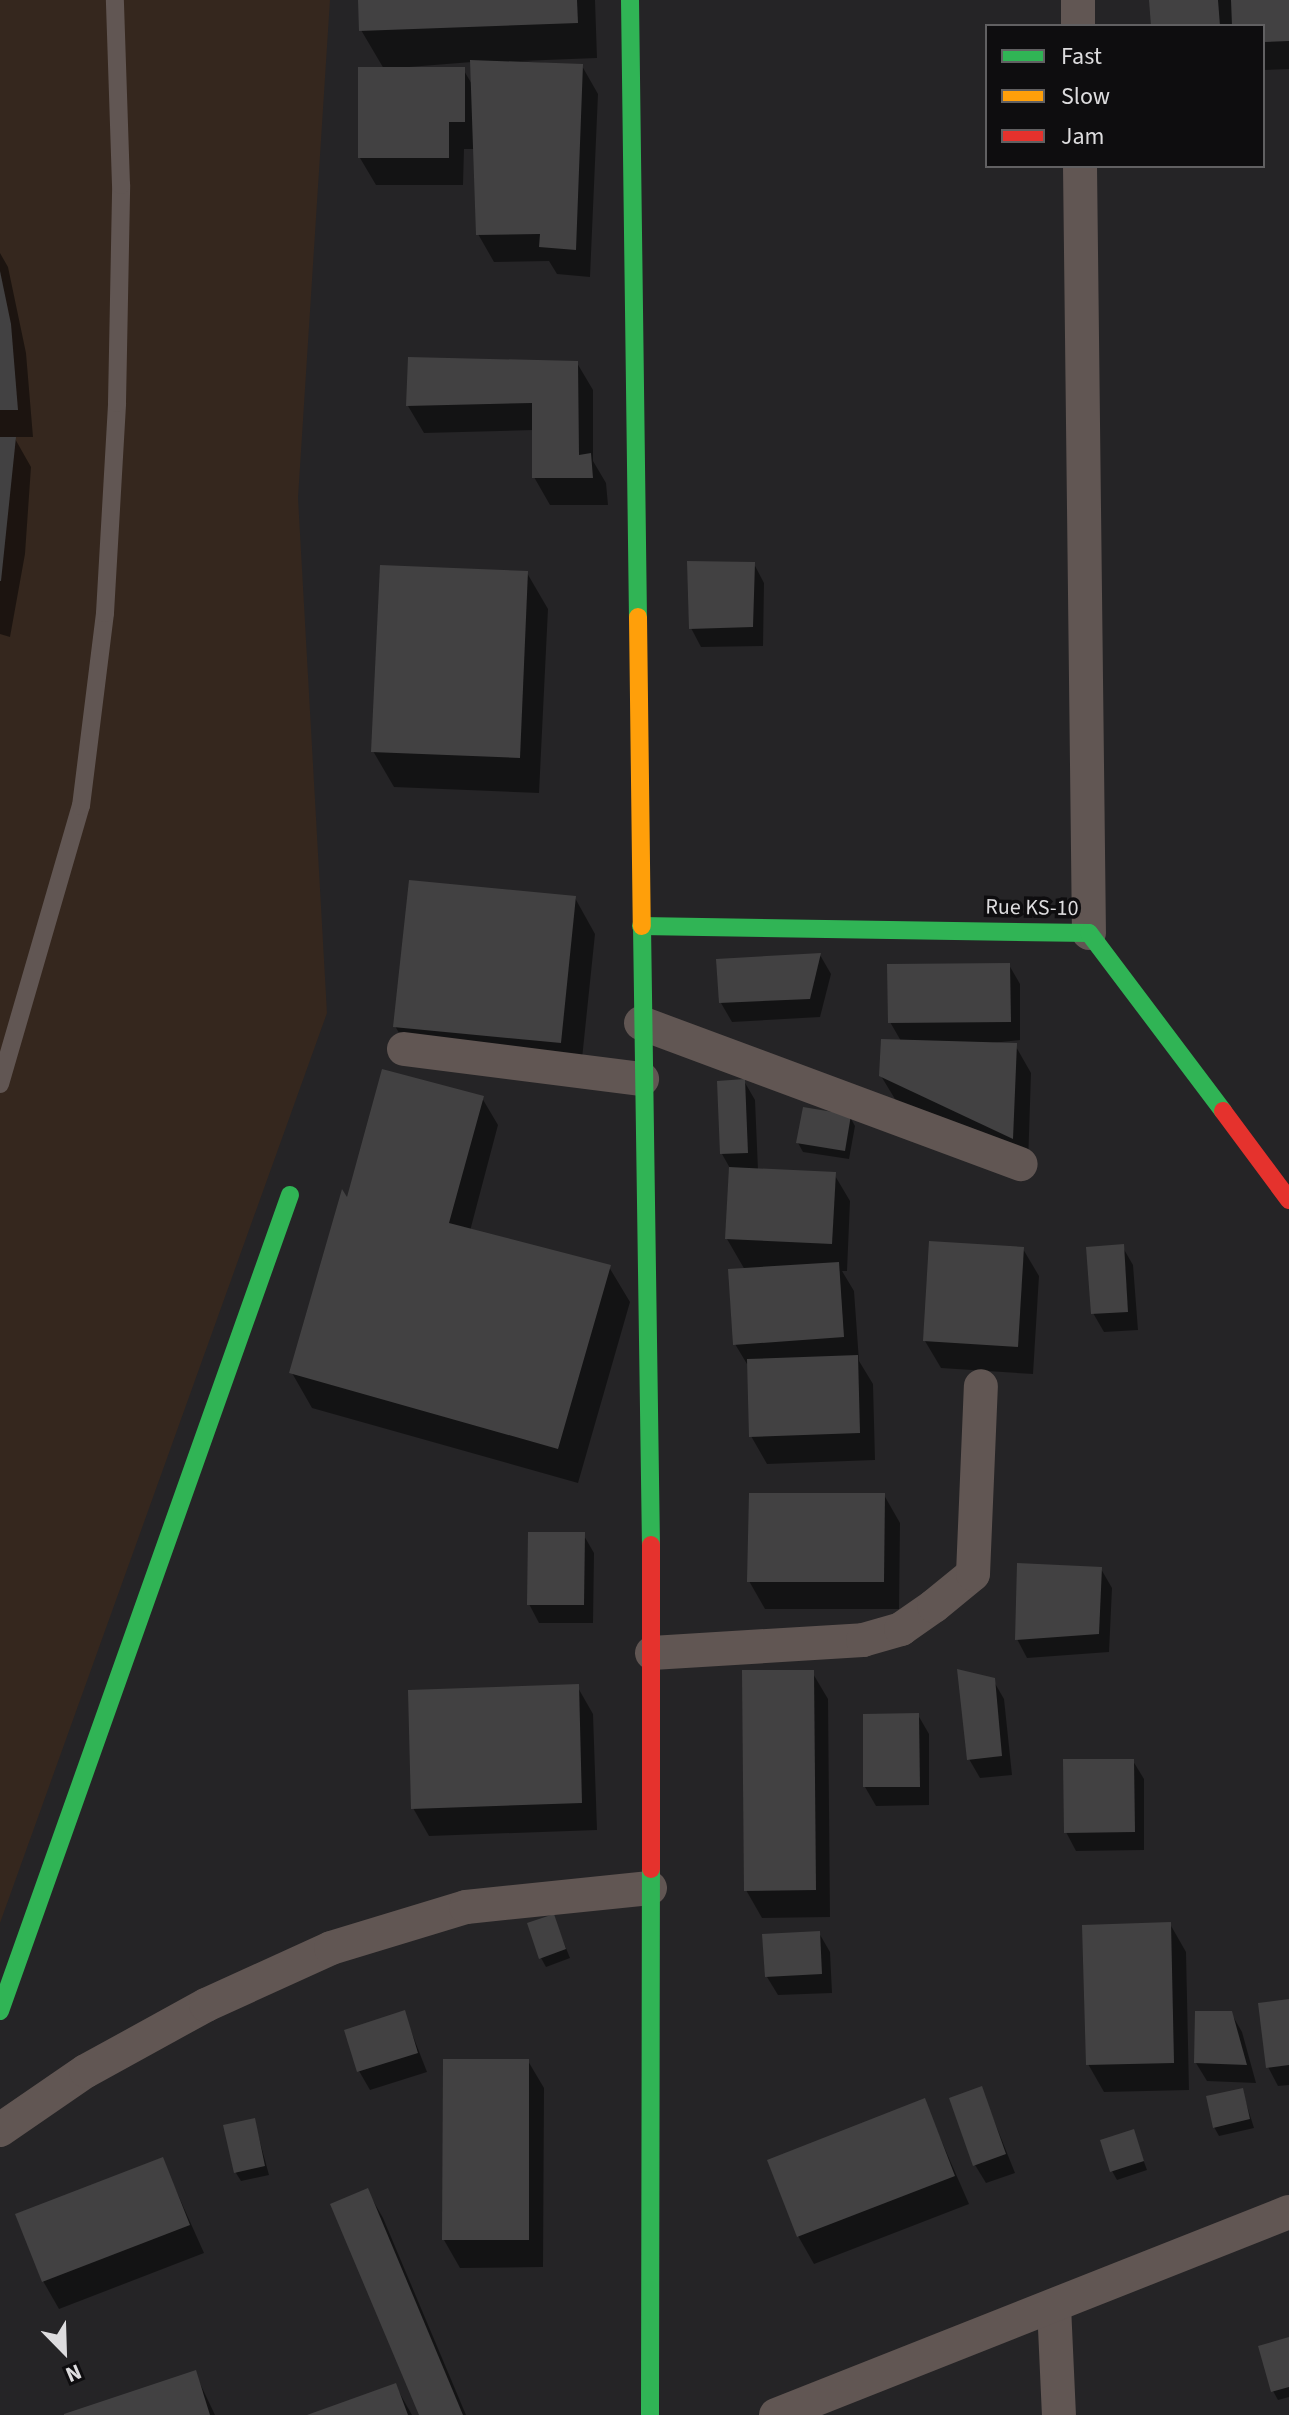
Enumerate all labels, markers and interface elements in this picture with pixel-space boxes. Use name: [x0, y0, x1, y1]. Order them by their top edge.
legend: [985, 24, 1265, 168]
text: Fast: [1061, 39, 1102, 74]
text: Slow: [1061, 79, 1110, 114]
text: Jam: [1061, 119, 1105, 154]
street label: Rue KS-10: [985, 894, 1079, 922]
north arrow: [24, 2311, 104, 2391]
text: N: [60, 2356, 86, 2391]

